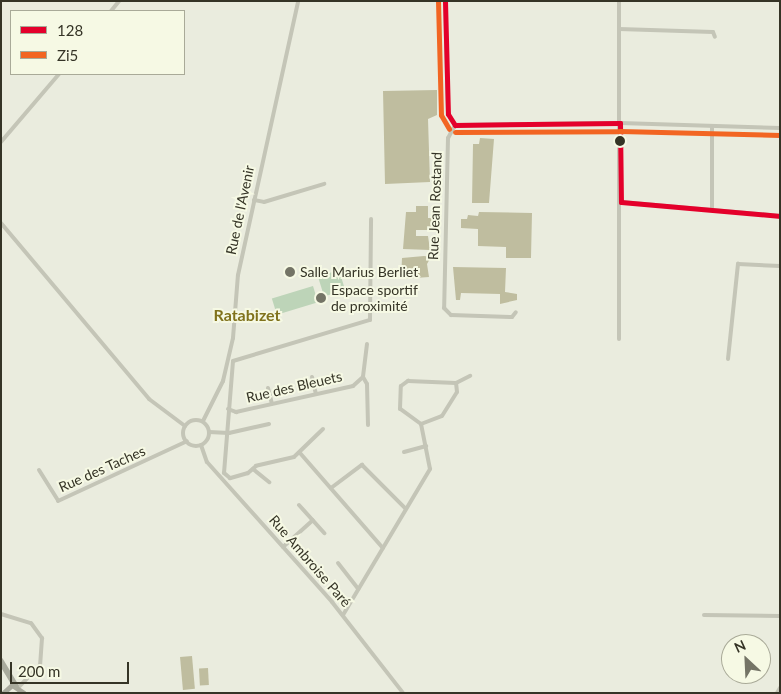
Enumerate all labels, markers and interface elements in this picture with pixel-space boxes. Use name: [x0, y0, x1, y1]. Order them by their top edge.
legend: [10, 10, 185, 75]
text: 128: [57, 21, 83, 39]
text: Zi5: [57, 46, 78, 64]
unlabelled marker: [615, 136, 625, 146]
street label: Rue Jean Rostand: [425, 151, 445, 261]
street label: Rue de l'Avenir: [222, 164, 258, 256]
place label: Salle Marius Berliet: [300, 264, 418, 280]
marker: Salle Marius Berliet: [284, 266, 296, 278]
place label: Espace sportif de proximité: [331, 282, 418, 314]
marker: Espace sportif de proximité: [315, 292, 327, 304]
district label: Ratabizet: [213, 305, 281, 325]
street label: Rue des Bleuets: [244, 368, 344, 406]
street label: Rue des Taches: [56, 442, 148, 496]
street label: Rue Ambroise Paré: [265, 512, 355, 610]
north arrow: [721, 634, 771, 684]
text: N: [731, 636, 748, 656]
scale bar: [12, 652, 131, 684]
text: 200 m: [18, 662, 60, 680]

